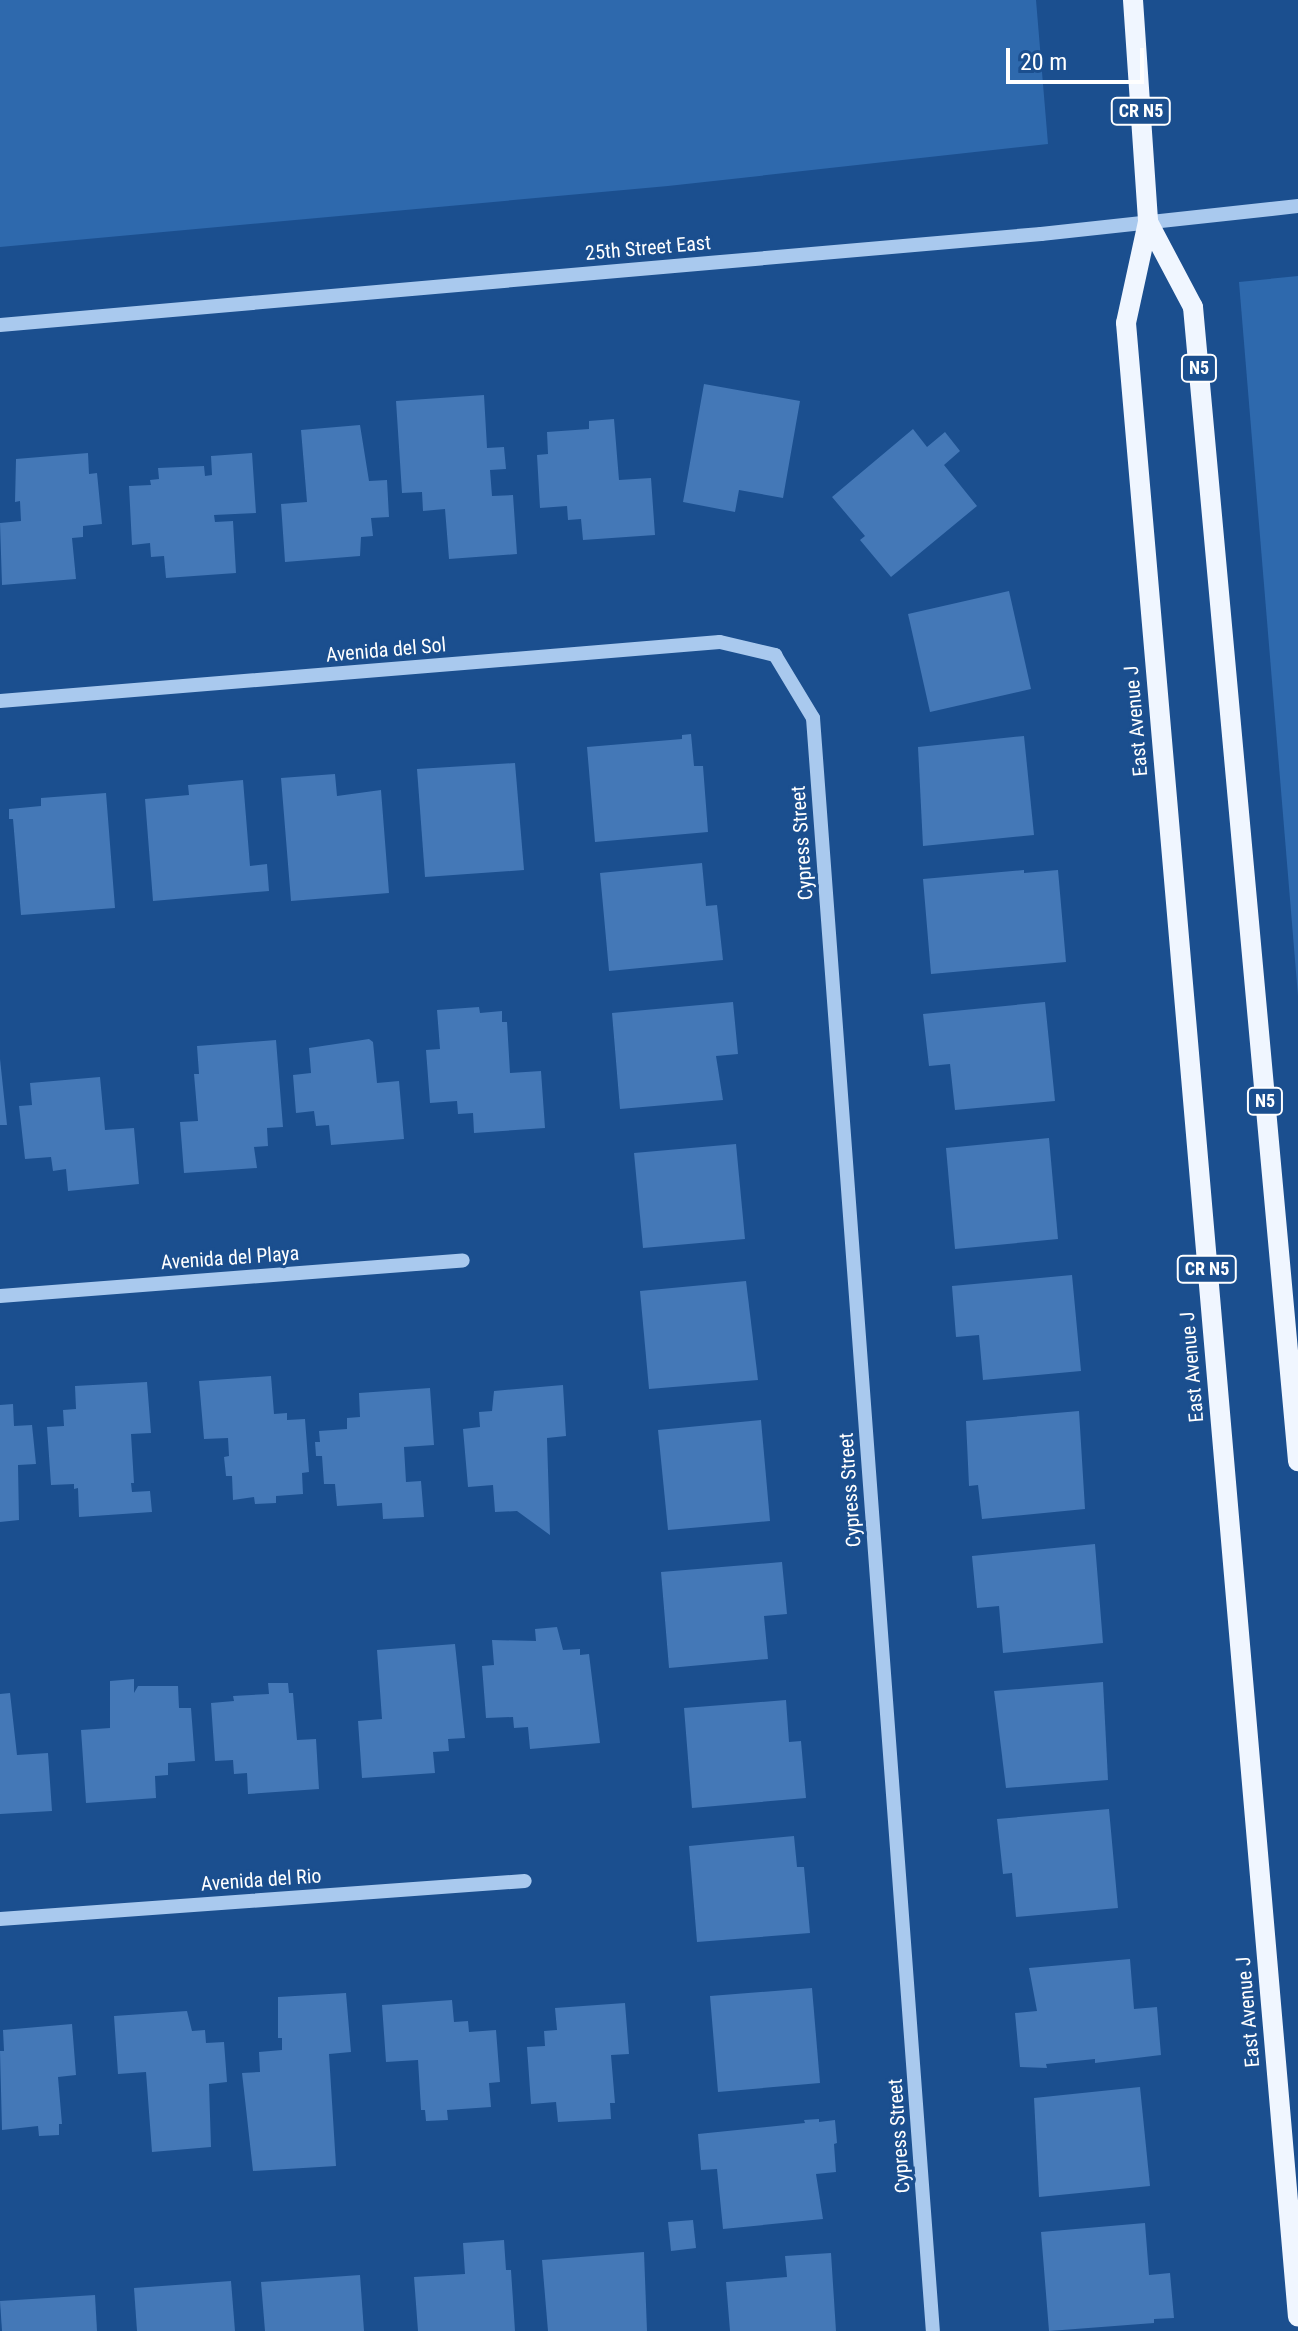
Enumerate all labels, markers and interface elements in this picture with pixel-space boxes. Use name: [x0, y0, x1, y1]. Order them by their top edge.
scale bar: [1010, 32, 1148, 82]
text: 20 m: [1020, 48, 1067, 76]
road number: CR N5: [1109, 97, 1173, 125]
street label: 25th Street East: [584, 231, 712, 265]
road number: N5: [1179, 354, 1219, 382]
street label: Avenida del Sol: [325, 633, 447, 667]
street label: East Avenue J: [1119, 665, 1153, 777]
street label: Cypress Street: [786, 785, 818, 901]
road number: N5: [1245, 1087, 1285, 1115]
street label: Avenida del Playa: [160, 1241, 300, 1275]
road number: CR N5: [1175, 1255, 1239, 1283]
street label: East Avenue J: [1175, 1311, 1209, 1423]
street label: Cypress Street: [834, 1432, 866, 1548]
street label: Avenida del Rio: [200, 1864, 322, 1896]
street label: East Avenue J: [1231, 1956, 1265, 2068]
street label: Cypress Street: [883, 2078, 915, 2194]

